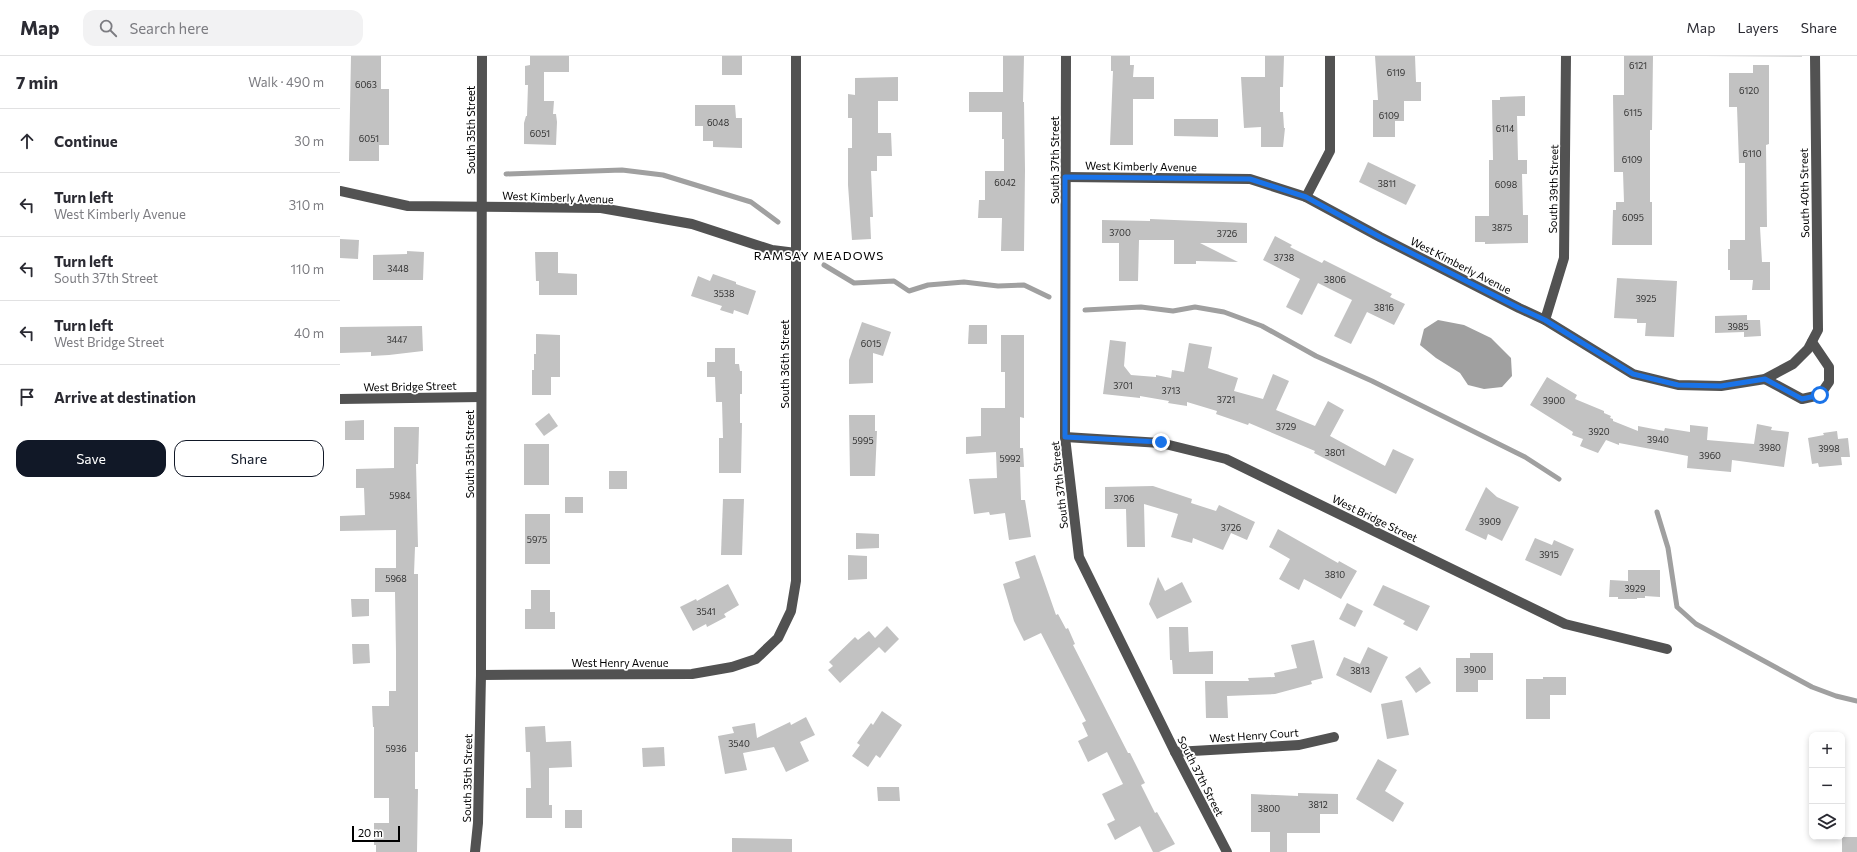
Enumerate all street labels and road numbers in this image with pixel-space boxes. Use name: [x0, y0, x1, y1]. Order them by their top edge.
street label: South 35th Street: [464, 85, 477, 174]
street label: South 37th Street: [1048, 115, 1061, 204]
street label: South 39th Street: [1546, 144, 1560, 234]
street label: South 40th Street: [1797, 147, 1811, 238]
street label: West Kimberly Avenue: [1085, 159, 1197, 173]
street label: West Kimberly Avenue: [502, 189, 614, 205]
street label: West Kimberly Avenue: [1408, 234, 1514, 296]
street label: South 36th Street: [778, 319, 791, 409]
street label: West Bridge Street: [363, 379, 457, 393]
street label: South 35th Street: [463, 409, 476, 498]
street label: South 37th Street: [1048, 440, 1070, 530]
street label: West Bridge Street: [1330, 492, 1420, 545]
street label: West Henry Avenue: [571, 656, 669, 669]
street label: West Henry Court: [1209, 725, 1300, 745]
street label: South 35th Street: [460, 733, 474, 822]
street label: South 37th Street: [1175, 734, 1227, 819]

